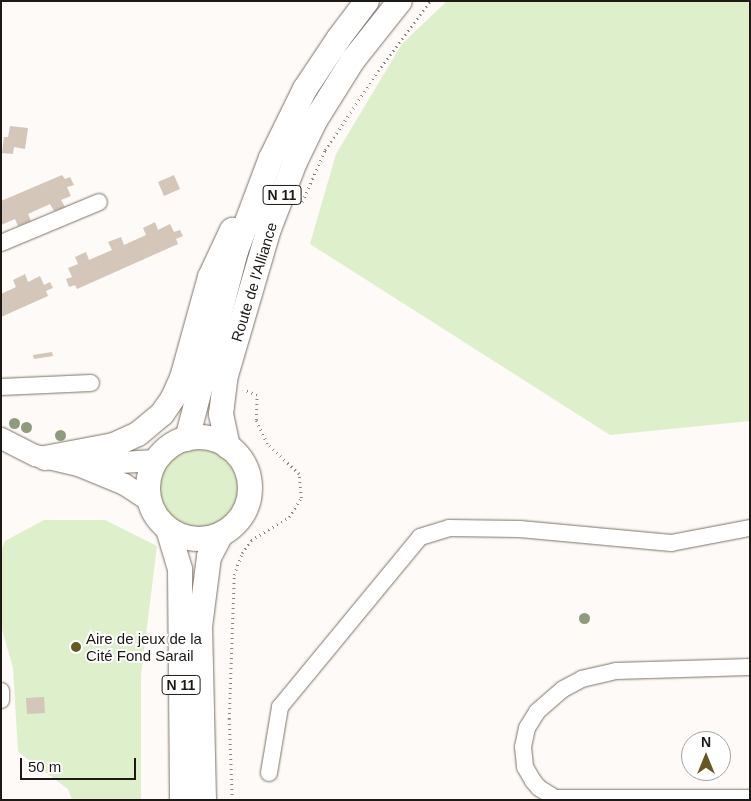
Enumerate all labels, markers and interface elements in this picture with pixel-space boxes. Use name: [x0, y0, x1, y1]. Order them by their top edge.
road number: N 11: [262, 184, 302, 206]
street label: Route de l'Alliance: [227, 220, 281, 344]
place label: Aire de jeux de la Cité Fond Sarail: [86, 629, 202, 664]
marker: Aire de jeux de la Cité Fond Sarail: [70, 641, 82, 653]
road number: N 11: [161, 674, 201, 696]
north arrow: [681, 731, 731, 781]
text: N: [701, 734, 711, 750]
scale bar: [22, 748, 139, 780]
text: 50 m: [28, 758, 61, 775]

